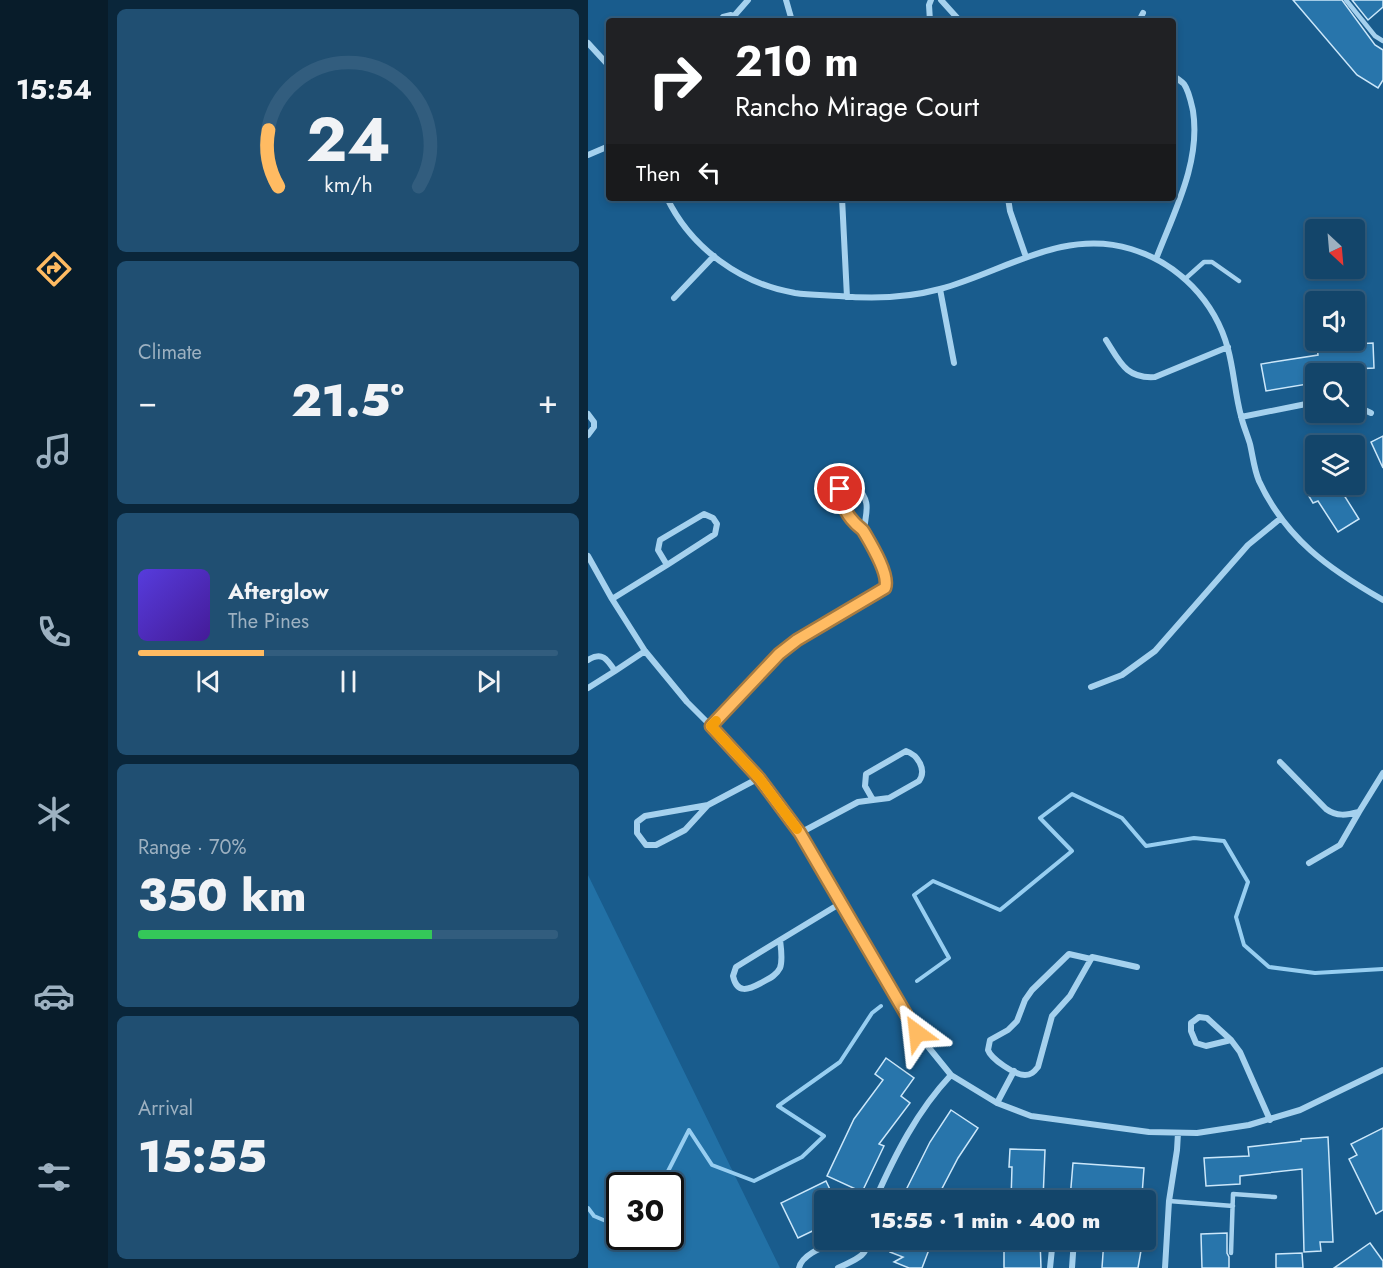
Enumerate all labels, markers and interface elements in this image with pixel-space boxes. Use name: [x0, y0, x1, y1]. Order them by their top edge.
text: 210 m: [735, 31, 859, 92]
icon: right: [636, 42, 714, 120]
text: 15:54: [16, 70, 92, 109]
text: Rancho Mirage Court: [735, 87, 979, 126]
text: 24: [306, 95, 390, 185]
icon: left: [693, 156, 726, 189]
text: Then: [636, 157, 681, 189]
text: km/h: [324, 170, 372, 201]
north arrow: [1305, 219, 1365, 279]
map controls: [1305, 219, 1365, 495]
icon: directions: [33, 248, 75, 290]
button: sound: [1305, 291, 1365, 351]
text: Climate: [138, 338, 202, 367]
button: search: [1305, 363, 1365, 423]
text: 21.5°: [291, 368, 404, 433]
text: −: [138, 378, 157, 425]
text: +: [538, 378, 558, 425]
icon: music: [33, 430, 75, 472]
button: layers: [1305, 435, 1365, 495]
pin: [814, 463, 865, 514]
icon: arrive: [823, 472, 856, 505]
text: Afterglow: [228, 575, 329, 607]
text: The Pines: [228, 607, 309, 636]
icon: phone: [33, 611, 75, 653]
icon: previous: [192, 665, 225, 698]
icon: pause: [332, 665, 365, 698]
icon: next: [472, 665, 505, 698]
icon: climate: [33, 793, 75, 835]
text: Range · 70%: [138, 833, 247, 862]
text: 350 km: [138, 863, 306, 928]
icon: car: [33, 975, 75, 1017]
position arrow: [885, 1001, 949, 1065]
text: Arrival: [138, 1094, 193, 1123]
text: 15:55: [138, 1124, 267, 1189]
icon: filters: [33, 1156, 75, 1198]
speed limit sign: 30: [606, 1172, 684, 1250]
text: 15:55 · 1 min · 400 m: [870, 1204, 1100, 1236]

